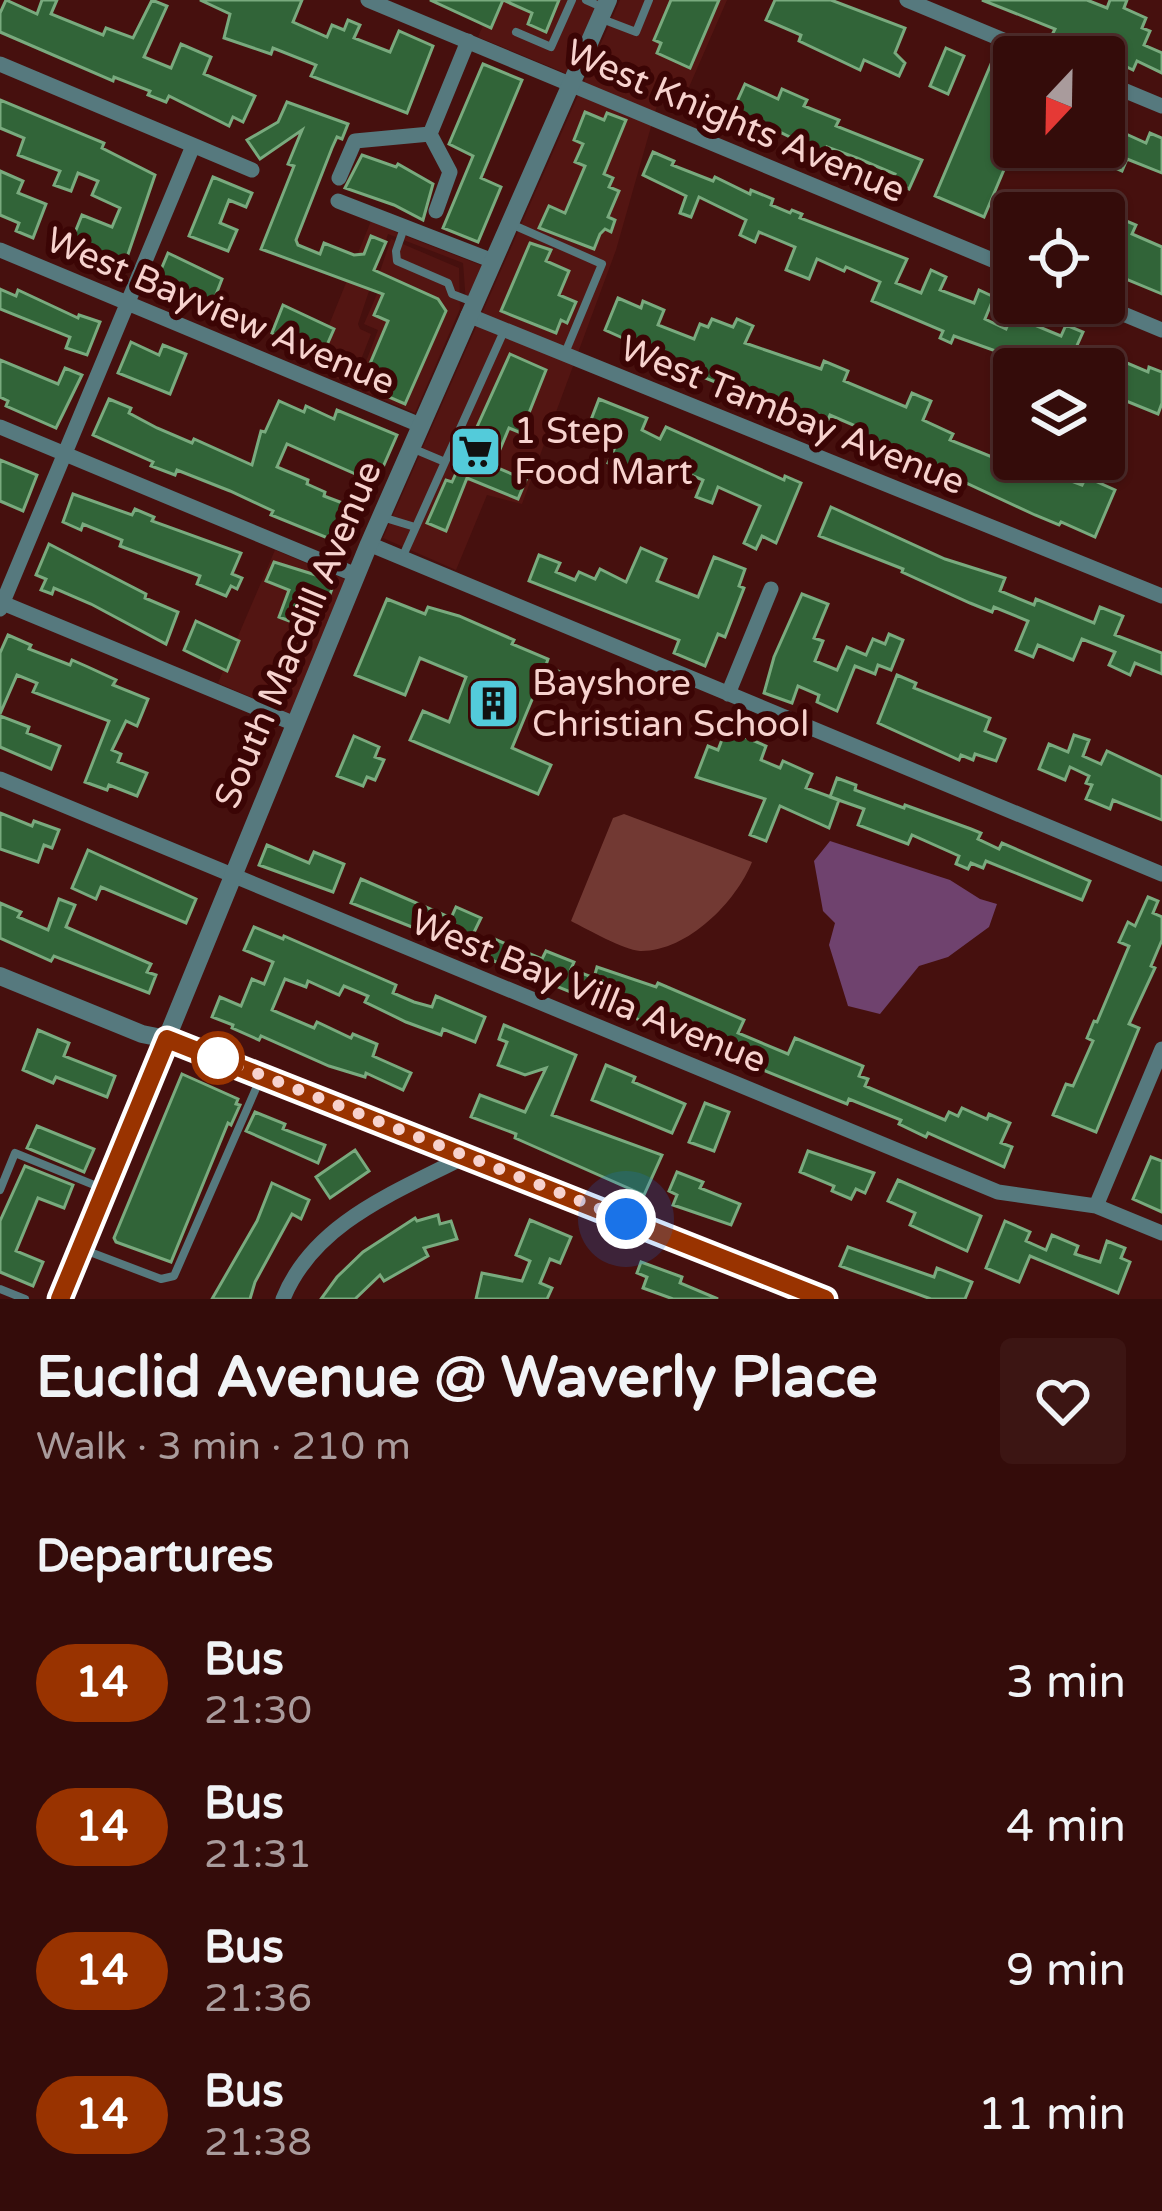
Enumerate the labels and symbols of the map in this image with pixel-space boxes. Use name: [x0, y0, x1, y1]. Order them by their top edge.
street label: West Knights Avenue: [560, 31, 911, 212]
north arrow: [993, 36, 1125, 168]
street label: West Bayview Avenue: [40, 218, 401, 404]
street label: West Tambay Avenue: [614, 327, 971, 504]
place label: 1 Step Food Mart: [514, 410, 693, 494]
supermarket icon: 1 Step Food Mart: [447, 423, 503, 479]
street label: South Macdill Avenue: [206, 455, 391, 815]
place label: Bayshore Christian School: [532, 662, 809, 746]
building icon: Bayshore Christian School: [465, 675, 521, 731]
street label: West Bay Villa Avenue: [405, 900, 772, 1082]
unlabelled marker: [193, 1033, 243, 1083]
your location: [596, 1189, 656, 1249]

